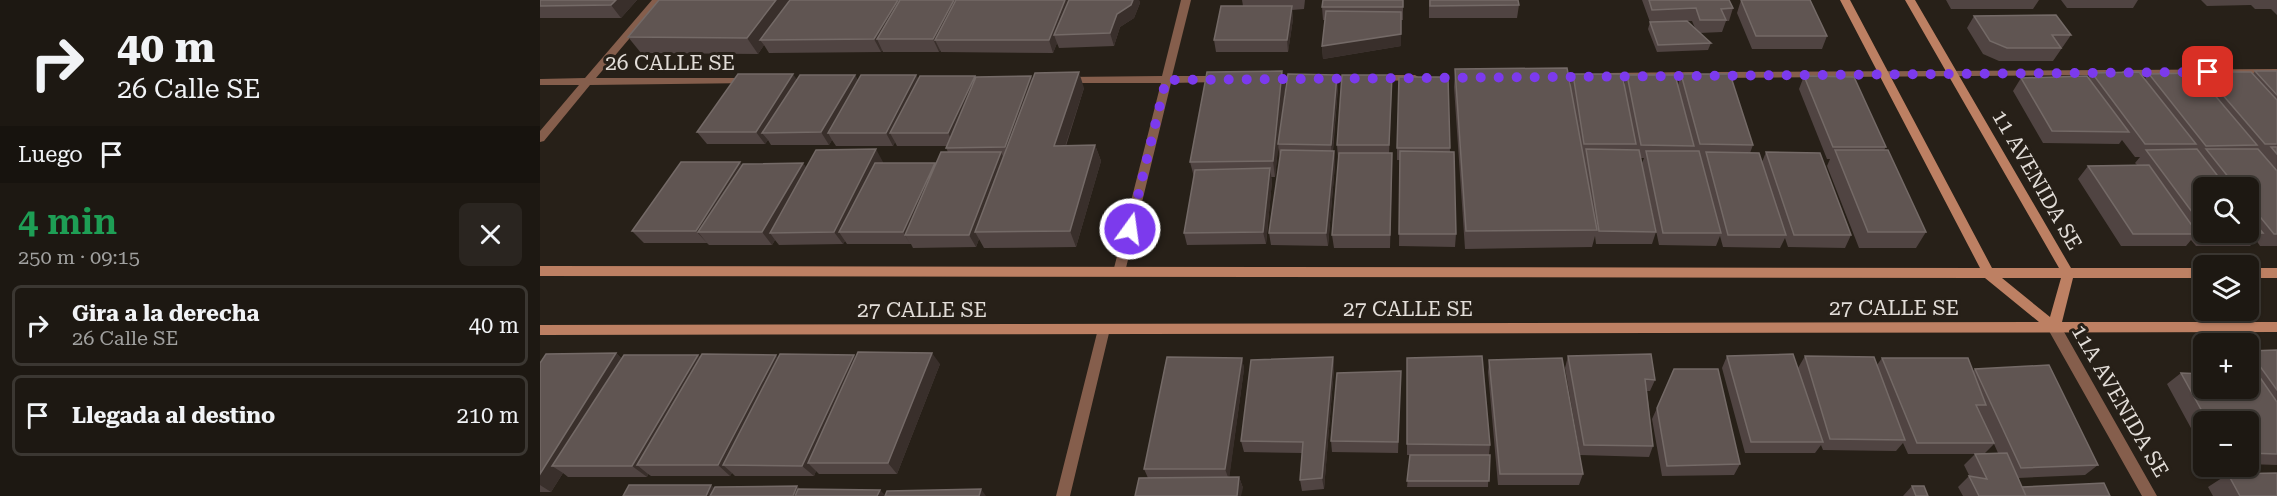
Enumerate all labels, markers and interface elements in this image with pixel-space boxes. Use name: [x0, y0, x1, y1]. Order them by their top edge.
text: 40 m: [117, 23, 215, 72]
icon: right: [18, 24, 96, 102]
pin: [2182, 46, 2233, 97]
street label: 26 CALLE SE: [605, 51, 735, 75]
icon: arrive: [2191, 55, 2224, 88]
text: 26 Calle SE: [117, 73, 261, 105]
street label: 11 AVENIDA SE: [1987, 106, 2087, 254]
icon: arrive: [95, 138, 128, 171]
text: Luego: [18, 142, 83, 167]
map controls: [2193, 177, 2259, 477]
button: search: [2193, 177, 2259, 243]
position arrow: [1098, 197, 1162, 261]
text: 4 min: [18, 201, 117, 243]
button: close: [459, 203, 522, 266]
text: 250 m · 09:15: [18, 245, 140, 269]
button: layers: [2193, 255, 2259, 321]
street label: 27 CALLE SE: [1829, 296, 1959, 320]
street label: 27 CALLE SE: [1343, 297, 1473, 321]
street label: 27 CALLE SE: [857, 298, 987, 322]
text: Gira a la derecha: [72, 301, 259, 326]
icon: right: [21, 309, 54, 342]
text: 40 m: [469, 313, 519, 338]
street label: 11A AVENIDA SE: [2067, 320, 2173, 482]
text: 26 Calle SE: [72, 326, 178, 350]
button: +: [2193, 333, 2259, 399]
icon: arrive: [21, 399, 54, 432]
text: Llegada al destino: [72, 403, 275, 428]
text: 210 m: [456, 403, 519, 428]
button: −: [2193, 411, 2259, 477]

